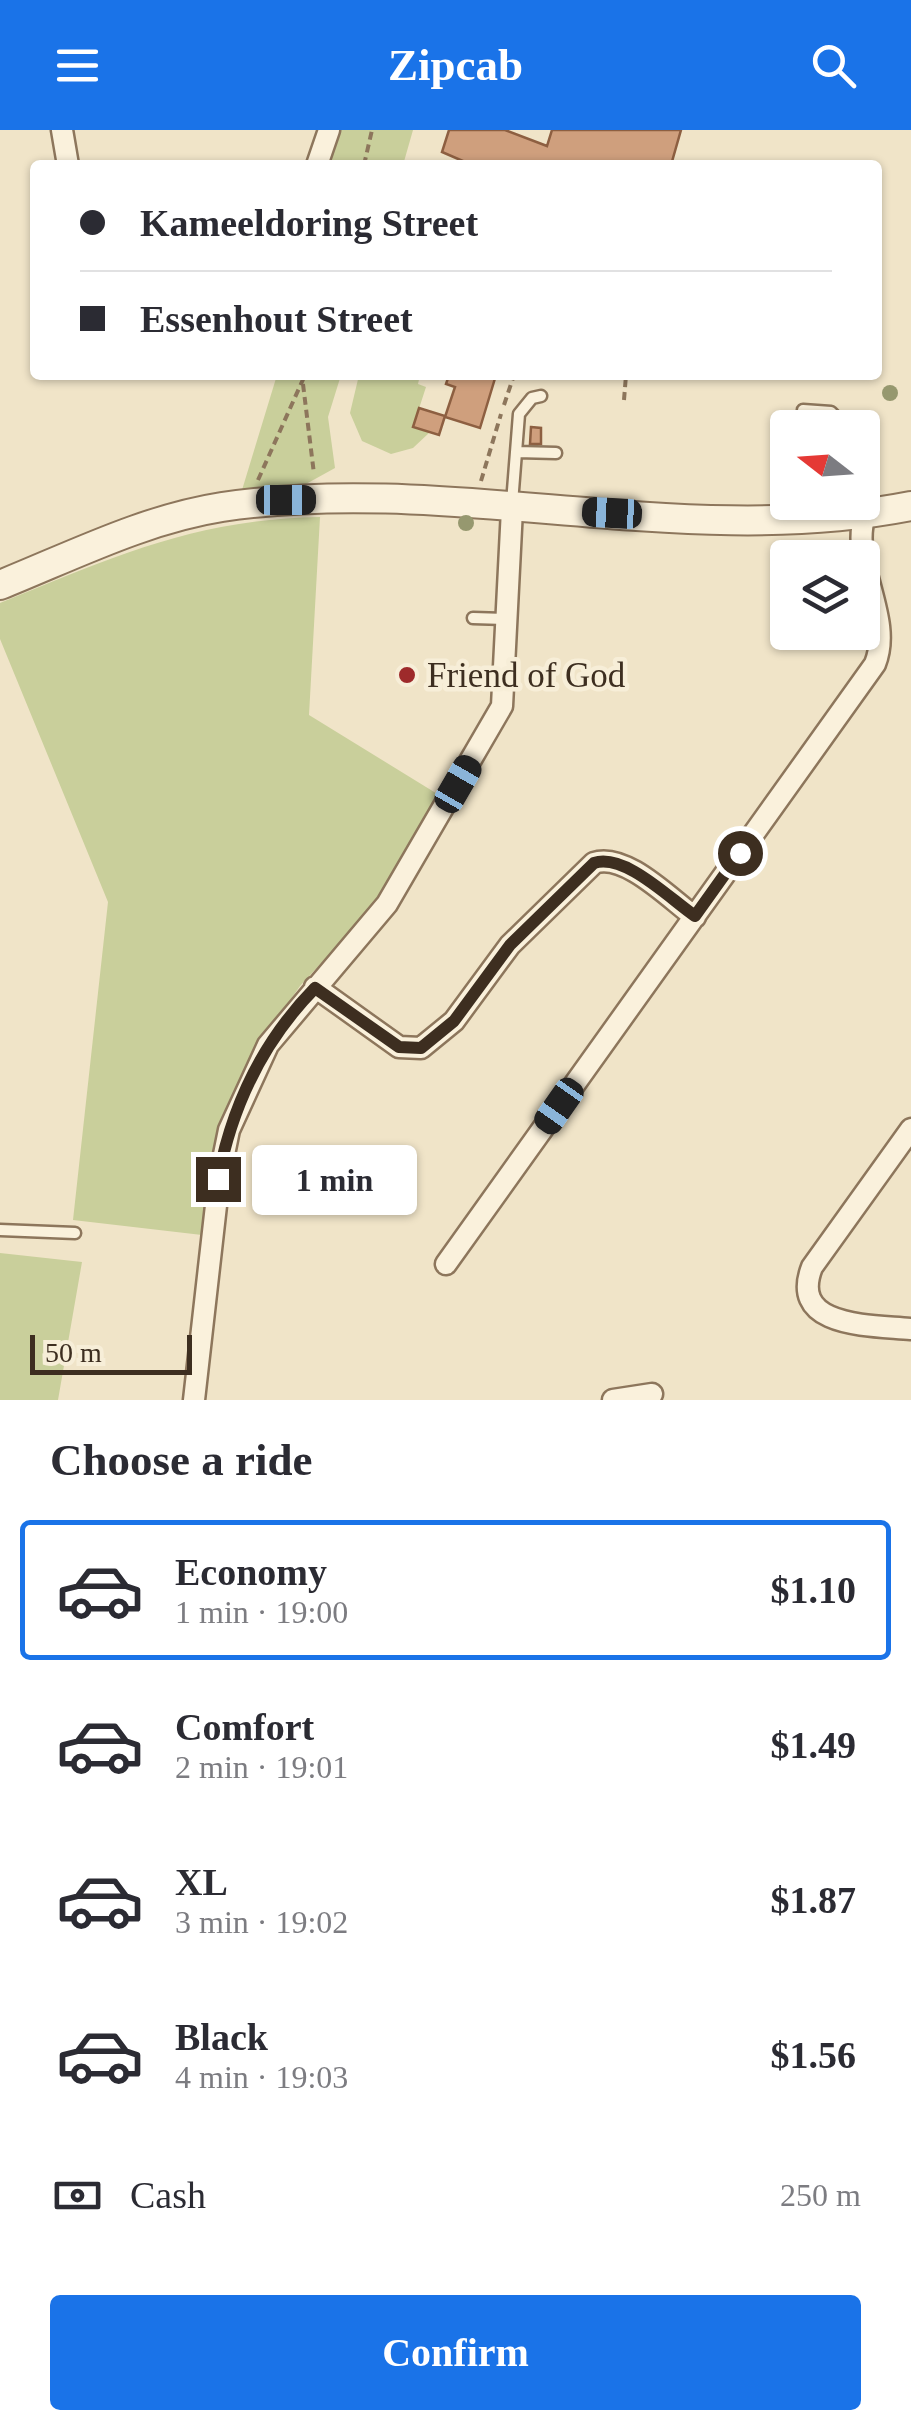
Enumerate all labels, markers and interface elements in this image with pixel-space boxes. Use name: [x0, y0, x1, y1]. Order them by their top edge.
icon: menu: [50, 38, 105, 93]
icon: search: [806, 38, 861, 93]
text: Zipcab: [388, 40, 523, 90]
text: Kameeldoring Street: [140, 202, 478, 244]
text: Essenhout Street: [140, 298, 413, 340]
north arrow: [770, 410, 880, 520]
map controls: [770, 410, 880, 650]
car: [256, 485, 316, 515]
car: [581, 496, 643, 530]
button: layers: [770, 540, 880, 650]
place label: Friend of God: [427, 656, 626, 695]
marker: Friend of God: [396, 664, 418, 686]
car: [430, 751, 486, 817]
route start: [718, 831, 763, 876]
car: [530, 1073, 588, 1139]
callout: 1 min: [253, 1144, 418, 1214]
route end: [196, 1157, 241, 1202]
text: 1 min: [296, 1162, 373, 1198]
scale bar: [30, 1330, 192, 1374]
text: 50 m: [45, 1337, 102, 1368]
text: Choose a ride: [50, 1435, 313, 1485]
icon: car: [55, 1545, 145, 1635]
text: Economy: [175, 1551, 327, 1593]
text: $1.10: [771, 1569, 856, 1611]
text: 1 min · 19:00: [175, 1594, 348, 1630]
icon: car: [55, 1700, 145, 1790]
text: Comfort: [175, 1706, 314, 1748]
text: $1.49: [771, 1724, 856, 1766]
text: 2 min · 19:01: [175, 1749, 348, 1785]
icon: car: [55, 1855, 145, 1945]
text: XL: [175, 1861, 228, 1903]
text: $1.87: [771, 1879, 856, 1921]
text: 3 min · 19:02: [175, 1904, 348, 1940]
icon: car: [55, 2010, 145, 2100]
text: Black: [175, 2016, 268, 2058]
text: $1.56: [771, 2034, 856, 2076]
text: 4 min · 19:03: [175, 2059, 348, 2095]
icon: cash: [50, 2168, 105, 2223]
text: Cash: [130, 2174, 206, 2216]
text: 250 m: [780, 2177, 861, 2213]
button: Confirm: [50, 2295, 861, 2410]

